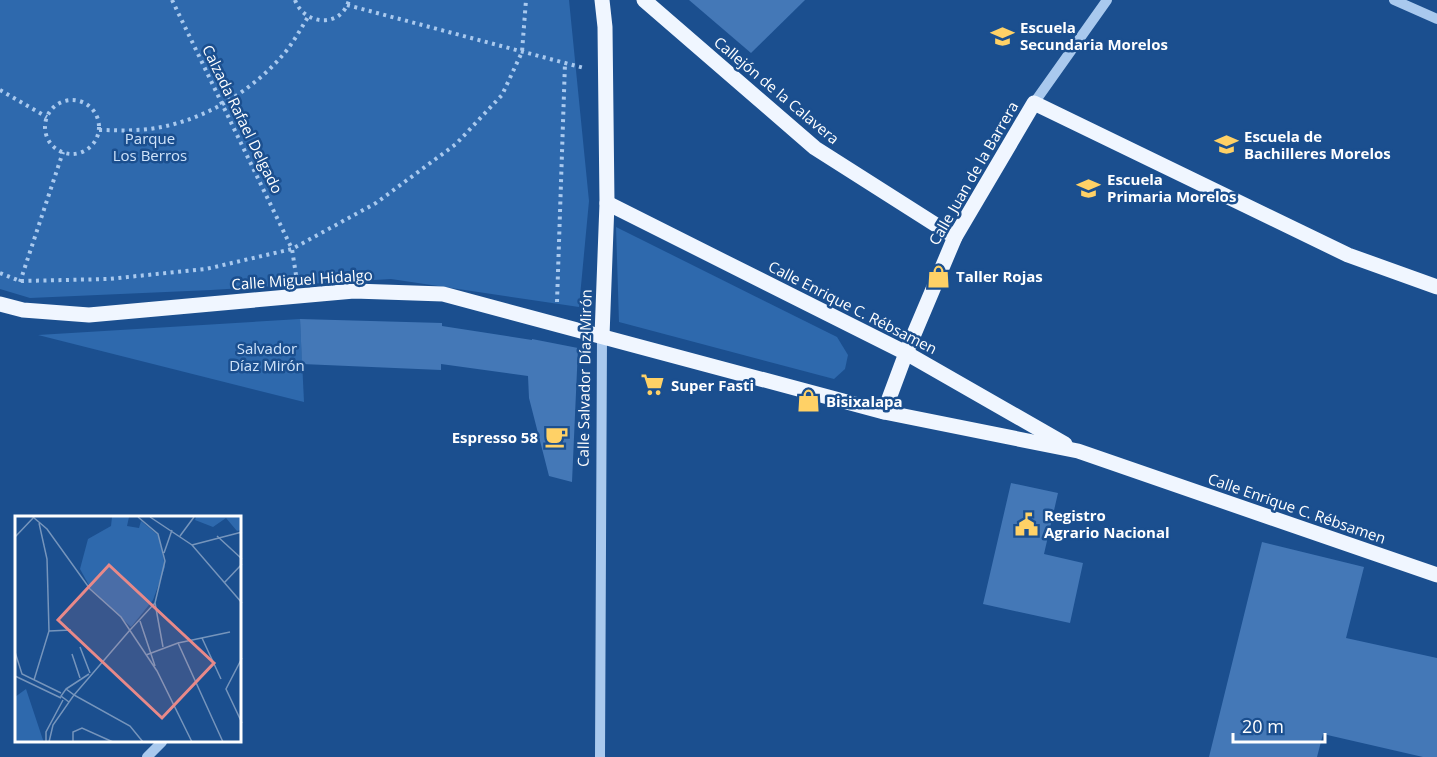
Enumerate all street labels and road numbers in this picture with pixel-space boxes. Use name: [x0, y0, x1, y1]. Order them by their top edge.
street label: Callejón de la Calavera: [710, 32, 844, 148]
street label: Calzada Rafael Delgado: [198, 41, 288, 197]
street label: Calle Juan de la Barrera: [924, 97, 1022, 249]
street label: Calle Enrique C. Rébsamen: [765, 256, 941, 358]
street label: Calle Miguel Hidalgo: [231, 264, 373, 294]
street label: Calle Salvador Díaz Mirón: [572, 289, 596, 467]
street label: Calle Enrique C. Rébsamen: [1205, 468, 1389, 548]

